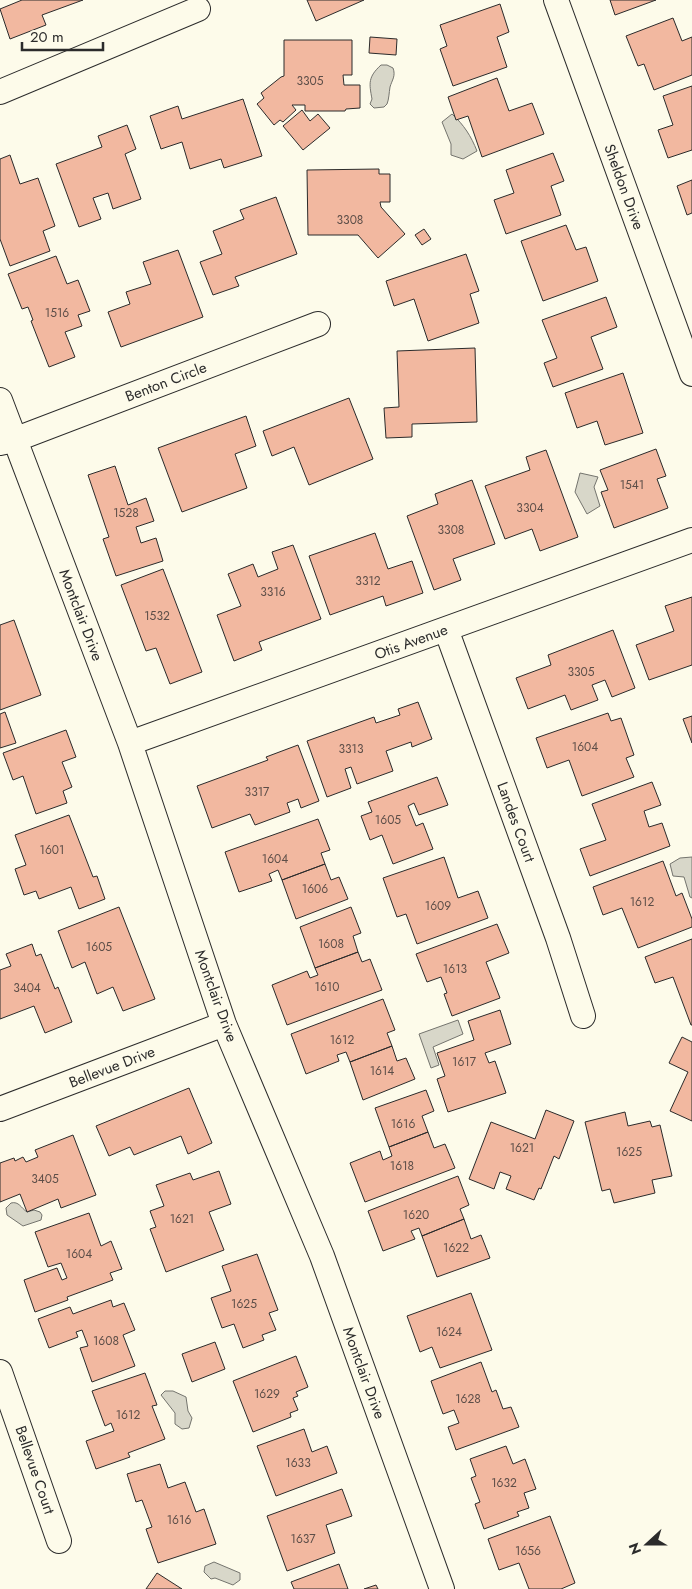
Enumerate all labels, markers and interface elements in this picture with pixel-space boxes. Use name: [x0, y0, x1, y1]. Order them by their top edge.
scale bar: [22, 20, 104, 52]
text: 20 m: [30, 26, 64, 48]
house number: 3305: [296, 72, 324, 90]
street label: Sheldon Drive: [598, 141, 650, 233]
house number: 3308: [337, 211, 363, 229]
house number: 1516: [45, 304, 69, 322]
street label: Benton Circle: [122, 356, 210, 408]
house number: 1541: [620, 476, 644, 494]
house number: 3304: [516, 499, 544, 517]
house number: 1528: [113, 504, 139, 522]
house number: 3308: [438, 521, 464, 539]
street label: Montclair Drive: [53, 566, 109, 664]
house number: 3312: [355, 572, 381, 590]
house number: 3316: [260, 583, 286, 601]
house number: 1532: [144, 607, 170, 625]
street label: Otis Avenue: [371, 618, 451, 665]
house number: 3305: [567, 663, 595, 681]
house number: 1604: [572, 738, 598, 756]
house number: 3313: [338, 740, 364, 758]
street label: Landes Court: [491, 779, 541, 865]
house number: 3317: [245, 783, 270, 801]
house number: 1605: [375, 811, 401, 829]
house number: 1601: [40, 841, 64, 859]
house number: 1604: [262, 850, 288, 868]
house number: 1606: [302, 880, 328, 898]
house number: 1612: [630, 893, 654, 911]
house number: 1609: [425, 897, 451, 915]
house number: 1608: [318, 935, 344, 953]
house number: 1605: [86, 938, 112, 956]
street label: Montclair Drive: [189, 947, 243, 1045]
house number: 1613: [443, 960, 468, 978]
house number: 1610: [315, 978, 339, 996]
house number: 3404: [13, 979, 41, 997]
house number: 1612: [330, 1031, 354, 1049]
street label: Bellevue Drive: [66, 1040, 158, 1093]
house number: 1617: [452, 1053, 477, 1071]
house number: 1614: [370, 1062, 394, 1080]
house number: 1616: [391, 1115, 415, 1133]
house number: 1621: [510, 1139, 534, 1157]
house number: 1625: [616, 1143, 642, 1161]
house number: 1618: [390, 1157, 414, 1175]
house number: 3405: [31, 1170, 59, 1188]
house number: 1620: [403, 1206, 429, 1224]
house number: 1621: [170, 1210, 194, 1228]
house number: 1622: [443, 1239, 469, 1257]
house number: 1604: [66, 1245, 92, 1263]
house number: 1625: [231, 1295, 257, 1313]
house number: 1624: [436, 1323, 462, 1341]
street label: Montclair Drive: [337, 1324, 391, 1422]
house number: 1608: [93, 1332, 119, 1350]
house number: 1629: [254, 1385, 280, 1403]
house number: 1628: [455, 1390, 481, 1408]
house number: 1612: [116, 1406, 140, 1424]
street label: Bellevue Court: [10, 1423, 61, 1518]
house number: 1633: [285, 1454, 311, 1472]
house number: 1632: [491, 1474, 517, 1492]
house number: 1616: [167, 1511, 191, 1529]
north arrow: [622, 1519, 672, 1569]
house number: 1637: [291, 1530, 316, 1548]
text: N: [624, 1540, 646, 1557]
house number: 1656: [515, 1542, 541, 1560]

